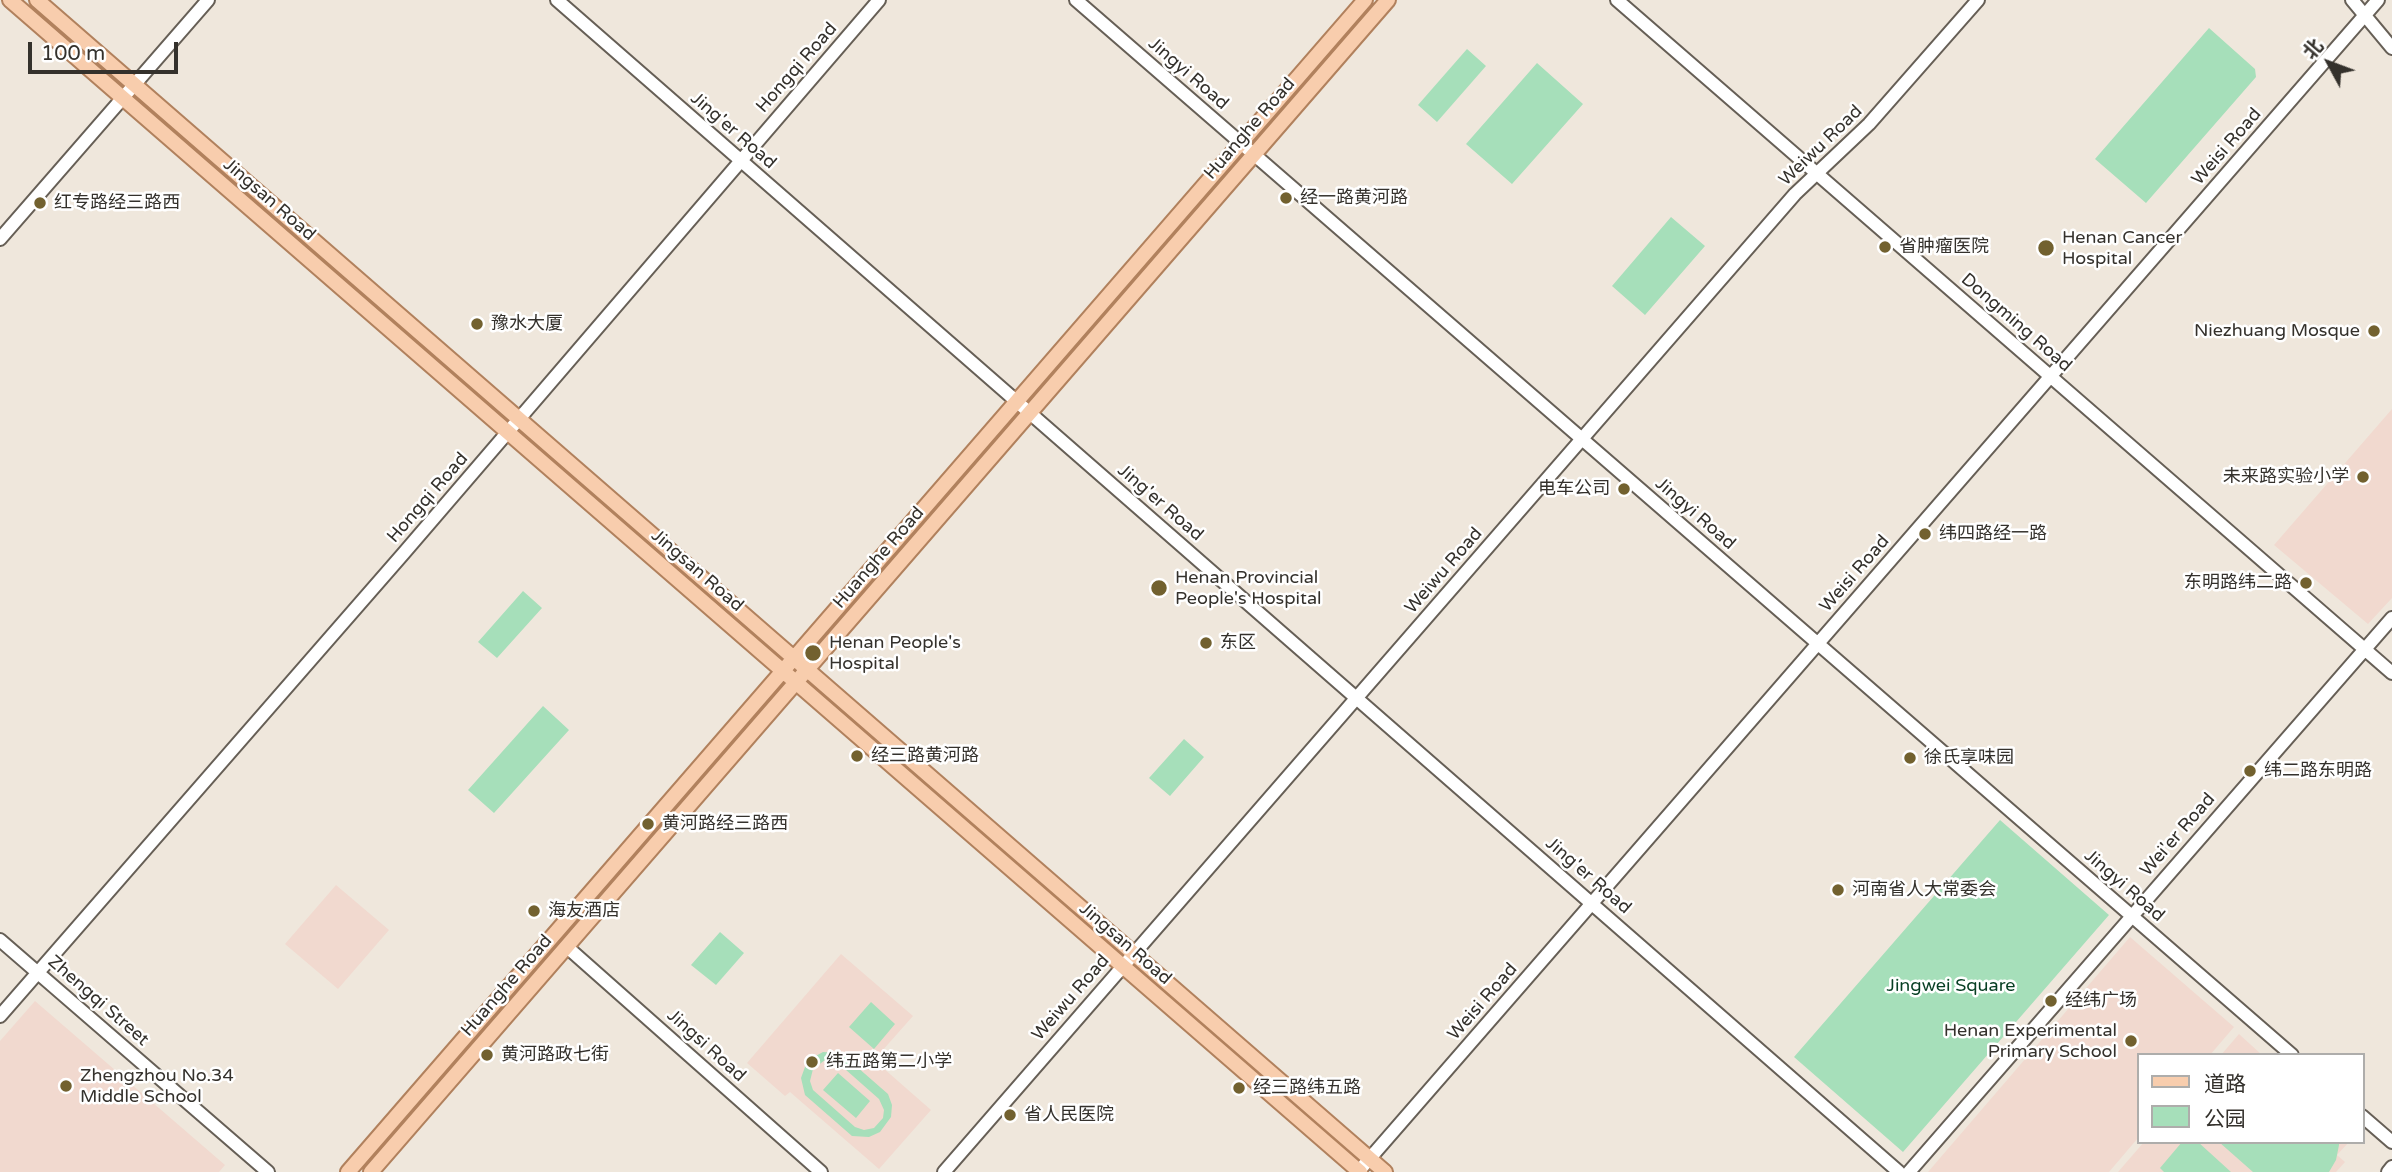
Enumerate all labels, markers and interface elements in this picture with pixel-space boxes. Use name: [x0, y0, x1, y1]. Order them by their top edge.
street label: Hongqi Road: [752, 19, 842, 117]
scale bar: [32, 28, 182, 72]
north arrow: [2294, 28, 2364, 98]
street label: Jingyi Road: [1143, 33, 1233, 115]
text: 北: [2299, 35, 2328, 64]
text: 100 m: [41, 41, 105, 66]
street label: Huanghe Road: [1200, 74, 1300, 184]
street label: Jing'er Road: [686, 88, 780, 174]
street label: Weiwu Road: [1775, 101, 1867, 191]
street label: Weisi Road: [2188, 104, 2266, 190]
street label: Jingsan Road: [219, 154, 319, 246]
place label: 经一路黄河路: [1300, 187, 1408, 209]
marker: 经一路黄河路: [1278, 190, 1294, 206]
place label: 红专路经三路西: [54, 192, 180, 214]
marker: 红专路经三路西: [32, 195, 48, 211]
place label: Henan Cancer Hospital: [2062, 227, 2182, 270]
place label: 省肿瘤医院: [1899, 236, 1989, 258]
marker: Henan Cancer Hospital: [2036, 238, 2056, 258]
marker: 省肿瘤医院: [1877, 239, 1893, 255]
street label: Dongming Road: [1956, 269, 2076, 377]
place label: 豫水大厦: [491, 313, 563, 335]
marker: 豫水大厦: [469, 316, 485, 332]
place label: Niezhuang Mosque: [2194, 320, 2360, 342]
marker: Niezhuang Mosque: [2366, 323, 2382, 339]
street label: Hongqi Road: [383, 449, 473, 547]
street label: Jing'er Road: [1113, 460, 1207, 546]
place label: 未来路实验小学: [2223, 466, 2349, 488]
marker: 未来路实验小学: [2355, 469, 2371, 485]
street label: Jingyi Road: [1650, 473, 1740, 555]
place label: 电车公司: [1538, 478, 1610, 500]
marker: 电车公司: [1616, 481, 1632, 497]
street label: Huanghe Road: [829, 503, 929, 613]
street label: Weiwu Road: [1401, 523, 1487, 619]
place label: 纬四路经一路: [1939, 523, 2047, 545]
street label: Jingsan Road: [647, 525, 747, 617]
marker: 纬四路经一路: [1917, 526, 1933, 542]
street label: Weisi Road: [1816, 531, 1894, 617]
place label: Henan Provincial People's Hospital: [1175, 567, 1322, 610]
place label: 东明路纬二路: [2184, 572, 2292, 594]
marker: 东明路纬二路: [2298, 575, 2314, 591]
marker: Henan Provincial People's Hospital: [1149, 578, 1169, 598]
place label: Henan People's Hospital: [829, 632, 961, 674]
place label: 东区: [1220, 632, 1256, 654]
marker: 东区: [1198, 635, 1214, 651]
marker: Henan People's Hospital: [803, 643, 823, 663]
place label: 经三路黄河路: [871, 745, 979, 767]
place label: 徐氏享味园: [1924, 747, 2014, 769]
marker: 经三路黄河路: [849, 748, 865, 764]
marker: 徐氏享味园: [1902, 750, 1918, 766]
place label: 纬二路东明路: [2264, 760, 2372, 782]
marker: 纬二路东明路: [2242, 763, 2258, 779]
street label: Wei'er Road: [2136, 789, 2220, 881]
place label: 黄河路经三路西: [662, 813, 788, 835]
marker: 黄河路经三路西: [640, 816, 656, 832]
street label: Jing'er Road: [1541, 833, 1635, 919]
street label: Jingyi Road: [2079, 845, 2169, 927]
place label: 河南省人大常委会: [1852, 879, 1996, 901]
marker: 河南省人大常委会: [1830, 882, 1846, 898]
street label: Jingsan Road: [1075, 898, 1175, 990]
place label: 海友酒店: [548, 900, 620, 922]
marker: 海友酒店: [526, 903, 542, 919]
street label: Huanghe Road: [457, 931, 557, 1041]
street label: Weiwu Road: [1028, 950, 1114, 1046]
street label: Zhengqi Street: [43, 951, 153, 1051]
street label: Weisi Road: [1444, 959, 1522, 1045]
park label: Jingwei Square: [1886, 975, 2016, 997]
place label: 经纬广场: [2065, 990, 2137, 1012]
marker: 经纬广场: [2043, 993, 2059, 1009]
street label: Jingsi Road: [662, 1005, 750, 1087]
place label: Henan Experimental Primary School: [1944, 1020, 2117, 1062]
marker: Henan Experimental Primary School: [2123, 1033, 2139, 1049]
place label: 黄河路政七街: [501, 1044, 609, 1066]
marker: 黄河路政七街: [479, 1047, 495, 1063]
place label: 纬五路第二小学: [826, 1051, 952, 1073]
legend: [2136, 1053, 2364, 1144]
marker: 纬五路第二小学: [804, 1054, 820, 1070]
place label: Zhengzhou No.34 Middle School: [80, 1065, 234, 1108]
text: 道路: [2204, 1072, 2246, 1097]
place label: 经三路纬五路: [1253, 1077, 1361, 1099]
marker: Zhengzhou No.34 Middle School: [58, 1078, 74, 1094]
marker: 经三路纬五路: [1231, 1080, 1247, 1096]
place label: 省人民医院: [1024, 1104, 1114, 1126]
marker: 省人民医院: [1002, 1107, 1018, 1123]
text: 公园: [2204, 1107, 2246, 1132]

